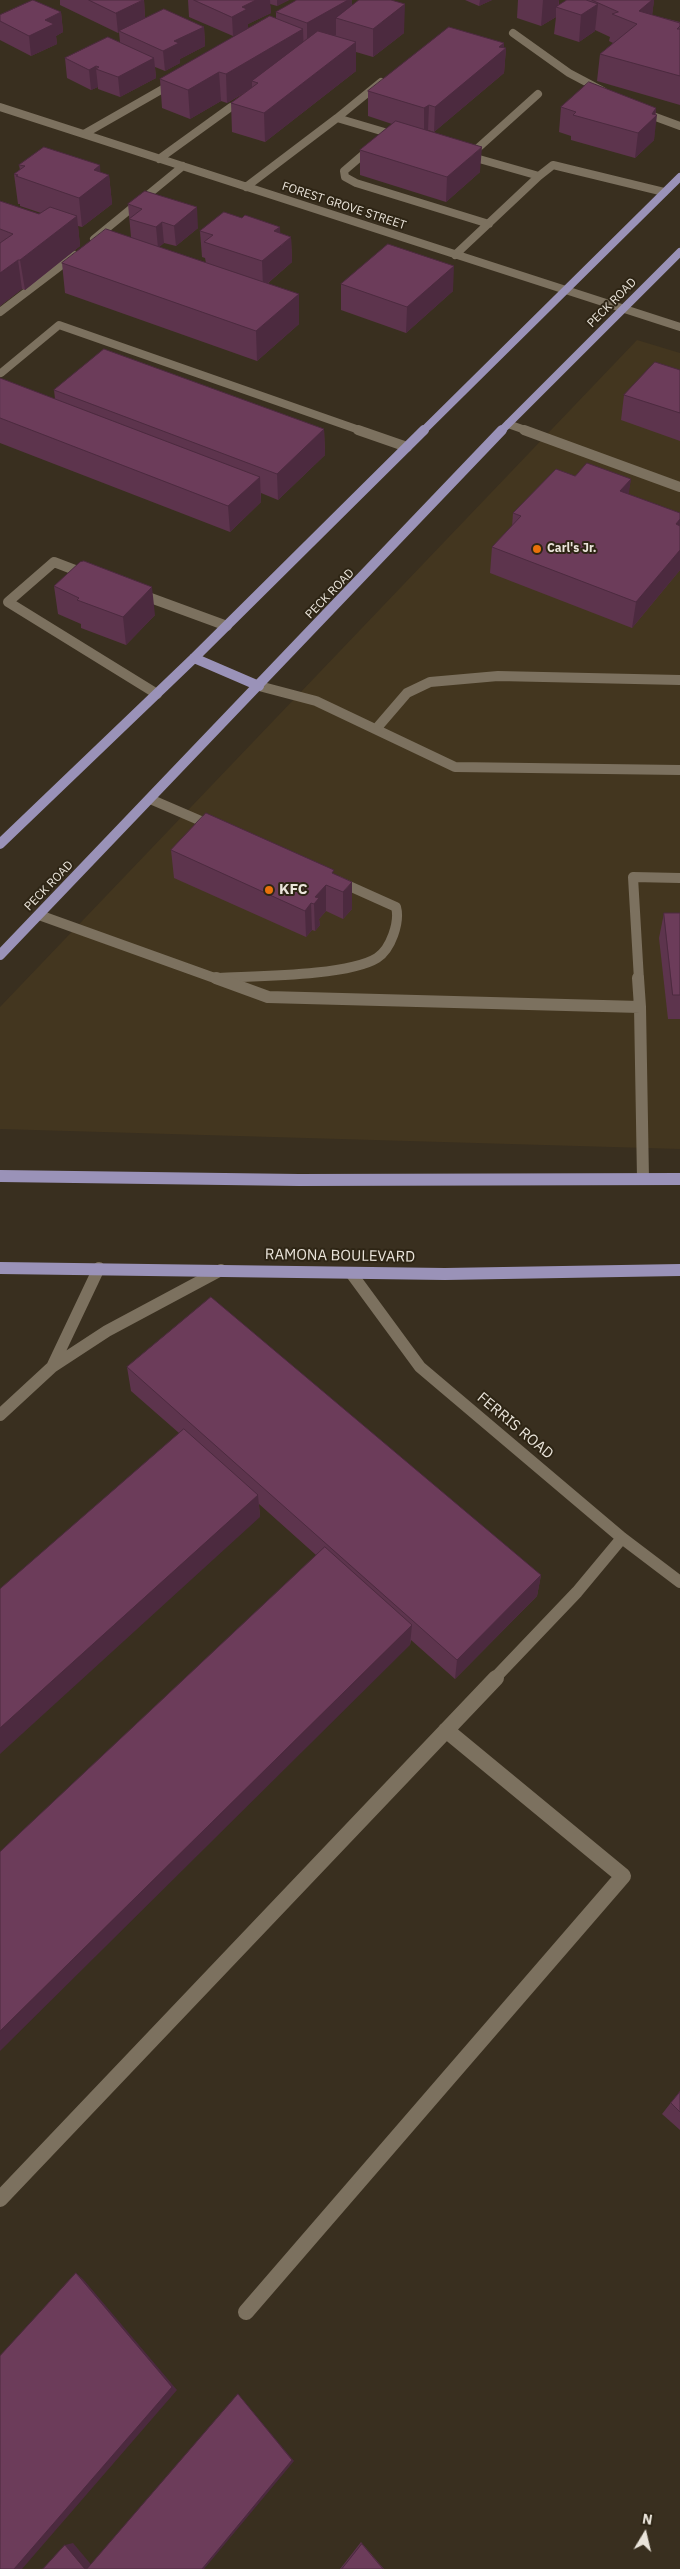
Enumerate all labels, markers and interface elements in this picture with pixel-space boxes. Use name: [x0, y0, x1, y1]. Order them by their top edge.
street label: FOREST GROVE STREET: [280, 179, 408, 233]
street label: PECK ROAD: [584, 275, 640, 331]
place label: Carl's Jr.: [547, 542, 597, 556]
marker: Carl's Jr.: [531, 543, 543, 555]
street label: PECK ROAD: [303, 566, 357, 622]
street label: PECK ROAD: [22, 858, 76, 914]
place label: KFC: [279, 881, 308, 899]
marker: KFC: [263, 884, 275, 896]
street label: RAMONA BOULEVARD: [265, 1246, 415, 1266]
street label: FERRIS ROAD: [473, 1389, 557, 1463]
north arrow: [620, 2509, 670, 2559]
text: N: [641, 2510, 654, 2529]

